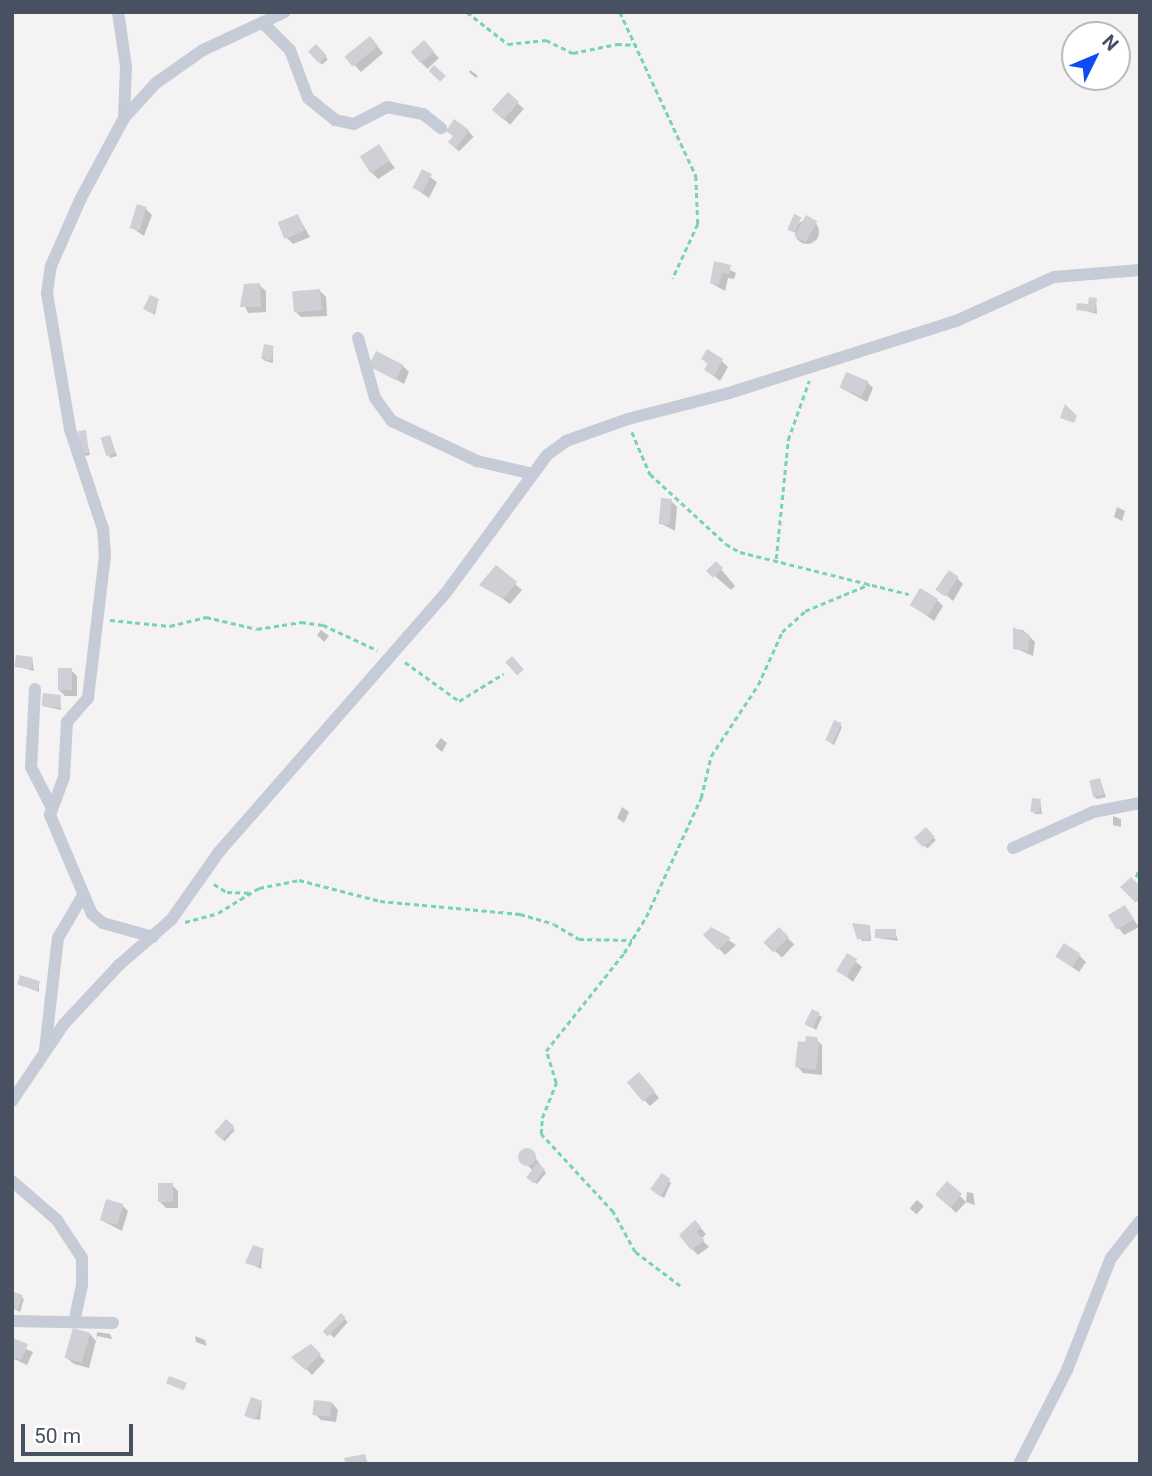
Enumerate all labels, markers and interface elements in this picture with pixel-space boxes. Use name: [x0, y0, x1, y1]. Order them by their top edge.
north arrow: [1061, 21, 1131, 91]
text: N: [1097, 30, 1123, 55]
scale bar: [24, 1410, 136, 1454]
text: 50 m: [34, 1424, 81, 1448]

